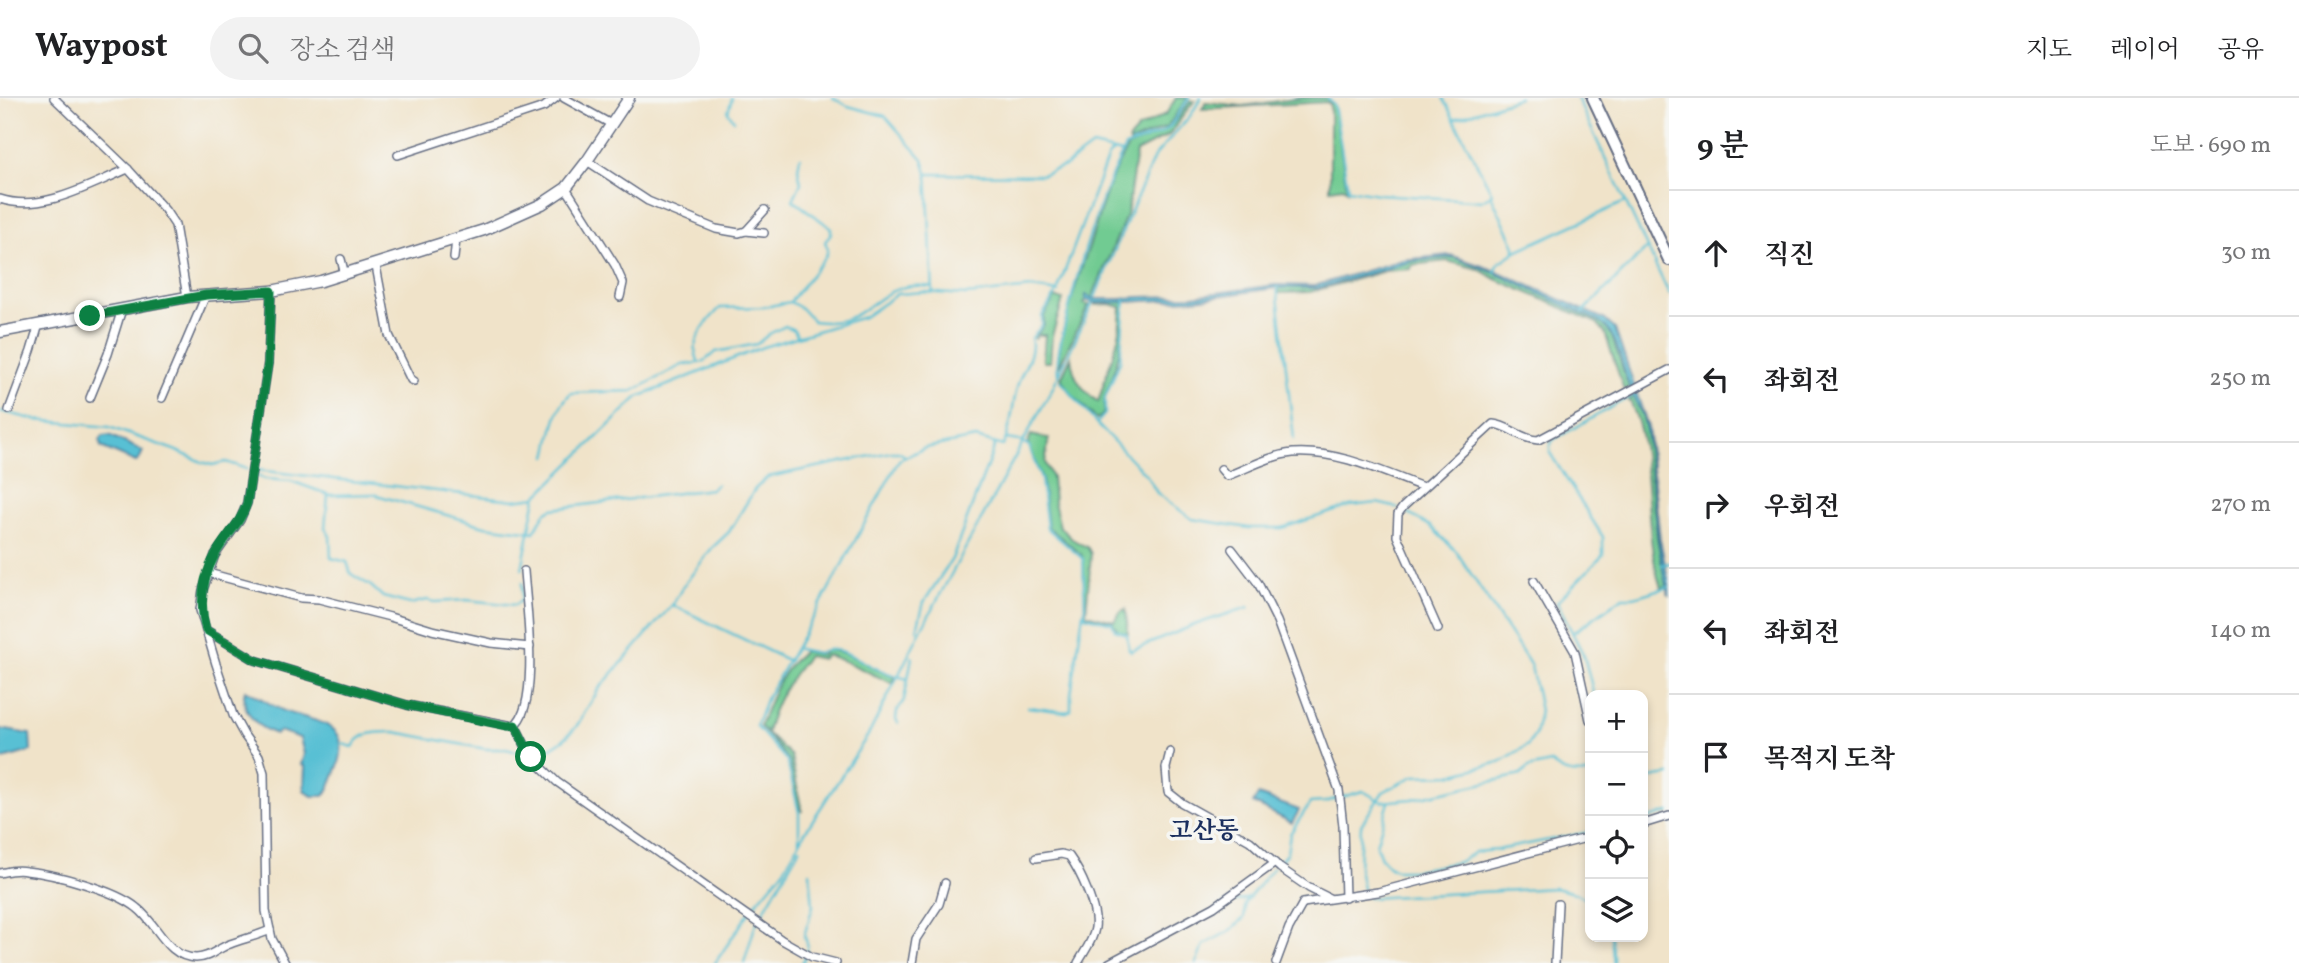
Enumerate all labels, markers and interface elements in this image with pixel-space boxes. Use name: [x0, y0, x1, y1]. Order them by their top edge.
search box: [210, 17, 700, 80]
text: Waypost: [35, 25, 168, 71]
icon: search: [234, 29, 272, 67]
text: 장소 검색: [290, 33, 395, 69]
text: 지도: [2026, 34, 2072, 68]
text: 레이어: [2110, 34, 2180, 68]
text: 공유: [2218, 34, 2264, 68]
text: 9 분: [1697, 126, 1749, 168]
text: 도보 · 690 m: [2150, 130, 2271, 162]
icon: ahead: [1697, 234, 1735, 272]
text: 30 m: [2221, 237, 2271, 269]
text: 직진: [1764, 238, 1814, 274]
route end: [74, 300, 105, 331]
icon: left: [1697, 360, 1735, 398]
text: 250 m: [2209, 363, 2271, 395]
text: 좌회전: [1764, 364, 1839, 400]
icon: right: [1697, 486, 1735, 524]
text: 270 m: [2210, 489, 2271, 521]
text: 우회전: [1764, 490, 1839, 526]
icon: left: [1697, 612, 1735, 650]
text: 140 m: [2210, 615, 2271, 647]
text: 좌회전: [1764, 616, 1839, 652]
map controls: [1585, 690, 1648, 942]
button: +: [1585, 690, 1648, 753]
icon: arrive: [1697, 738, 1735, 776]
route start: [515, 741, 546, 772]
text: 목적지 도착: [1764, 742, 1895, 778]
button: −: [1585, 753, 1648, 816]
district label: 고산동: [1169, 815, 1239, 849]
button: locate: [1585, 816, 1648, 879]
button: layers: [1585, 879, 1648, 942]

